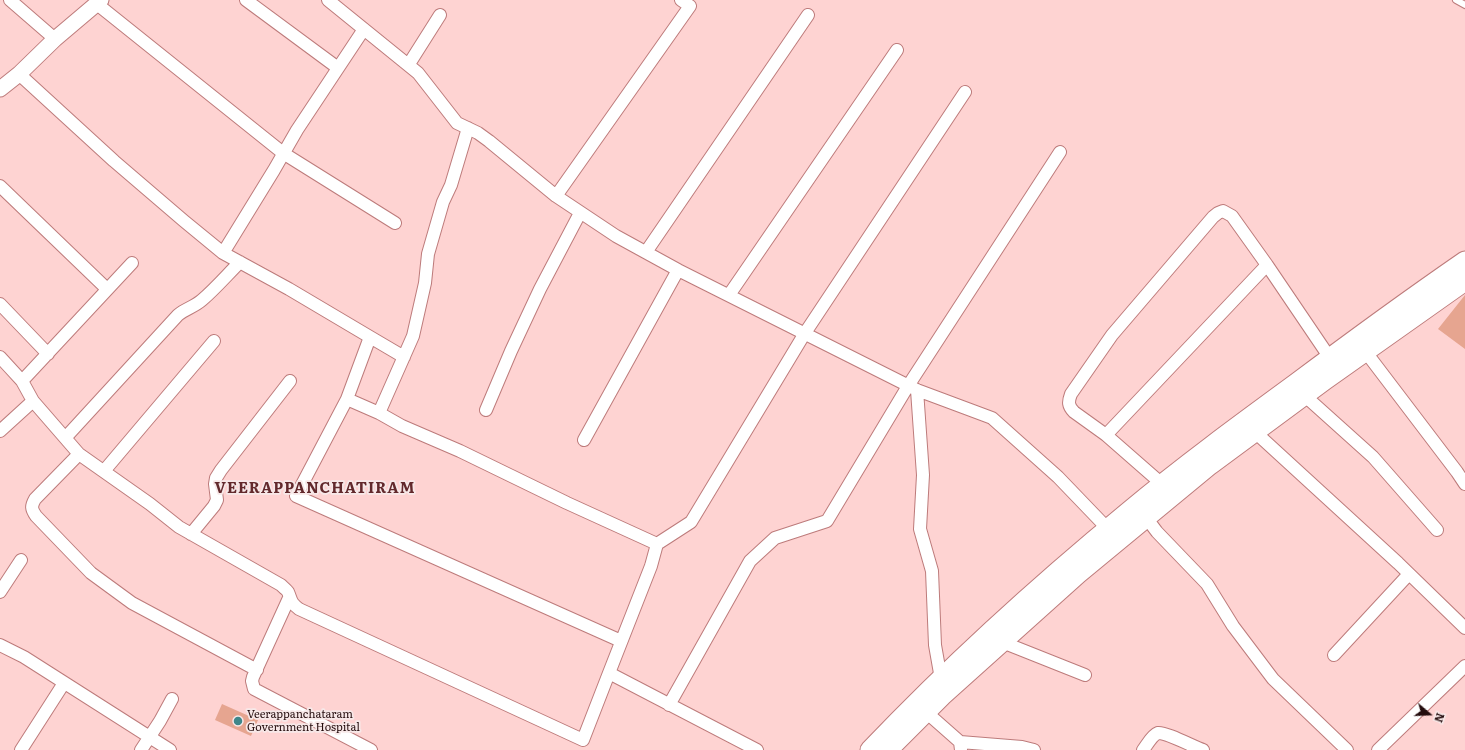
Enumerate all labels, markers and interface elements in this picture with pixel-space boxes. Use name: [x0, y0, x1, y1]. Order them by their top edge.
district label: VEERAPPANCHATIRAM: [215, 480, 415, 498]
north arrow: [1409, 694, 1449, 734]
place label: Veerappanchataram Government Hospital: [247, 708, 360, 734]
text: N: [1431, 711, 1449, 725]
marker: Veerappanchataram Government Hospital: [232, 715, 244, 727]

